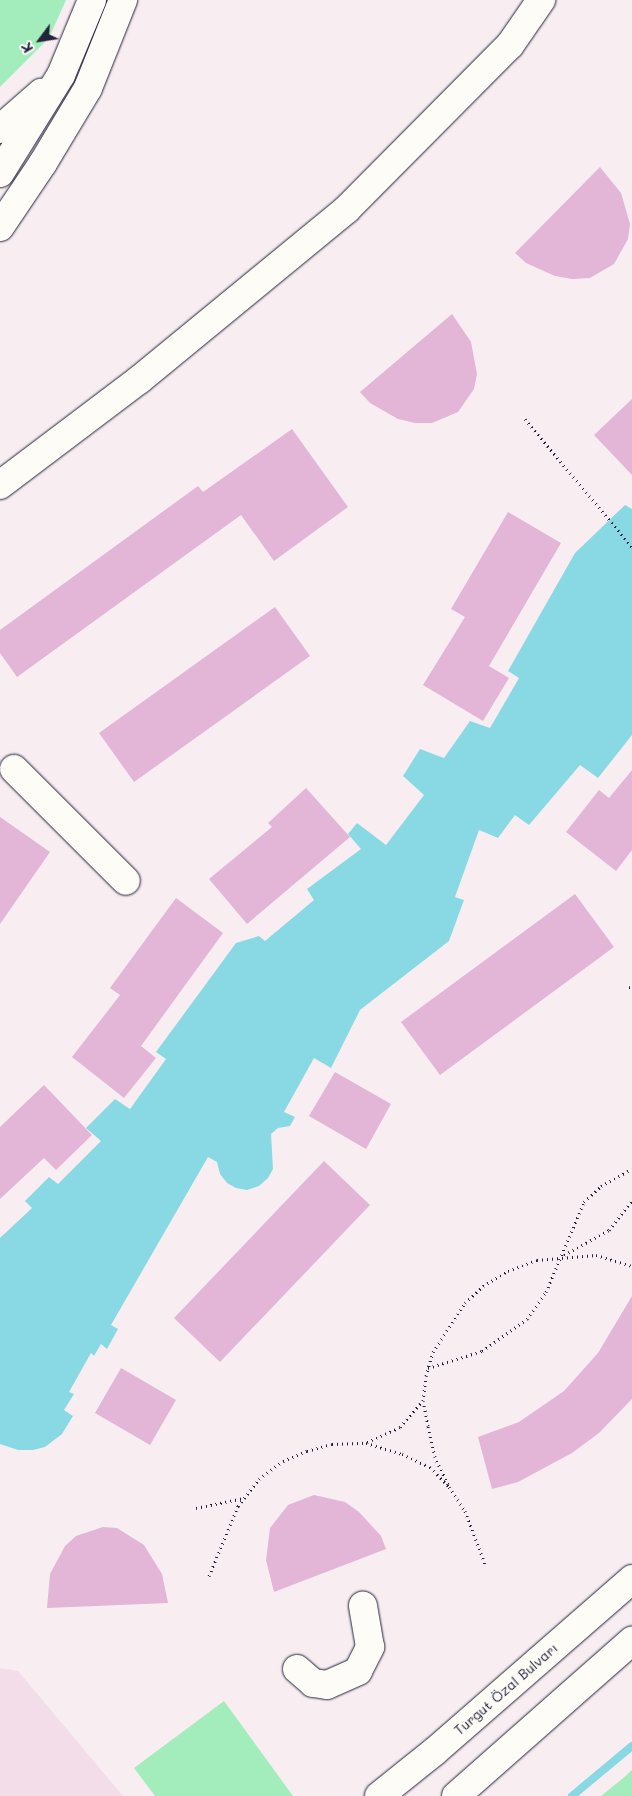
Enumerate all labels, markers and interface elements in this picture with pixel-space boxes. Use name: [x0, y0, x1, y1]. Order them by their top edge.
north arrow: [15, 15, 65, 65]
text: K: [16, 39, 37, 57]
street label: Turgut Özal Bulvarı: [451, 1639, 561, 1739]

